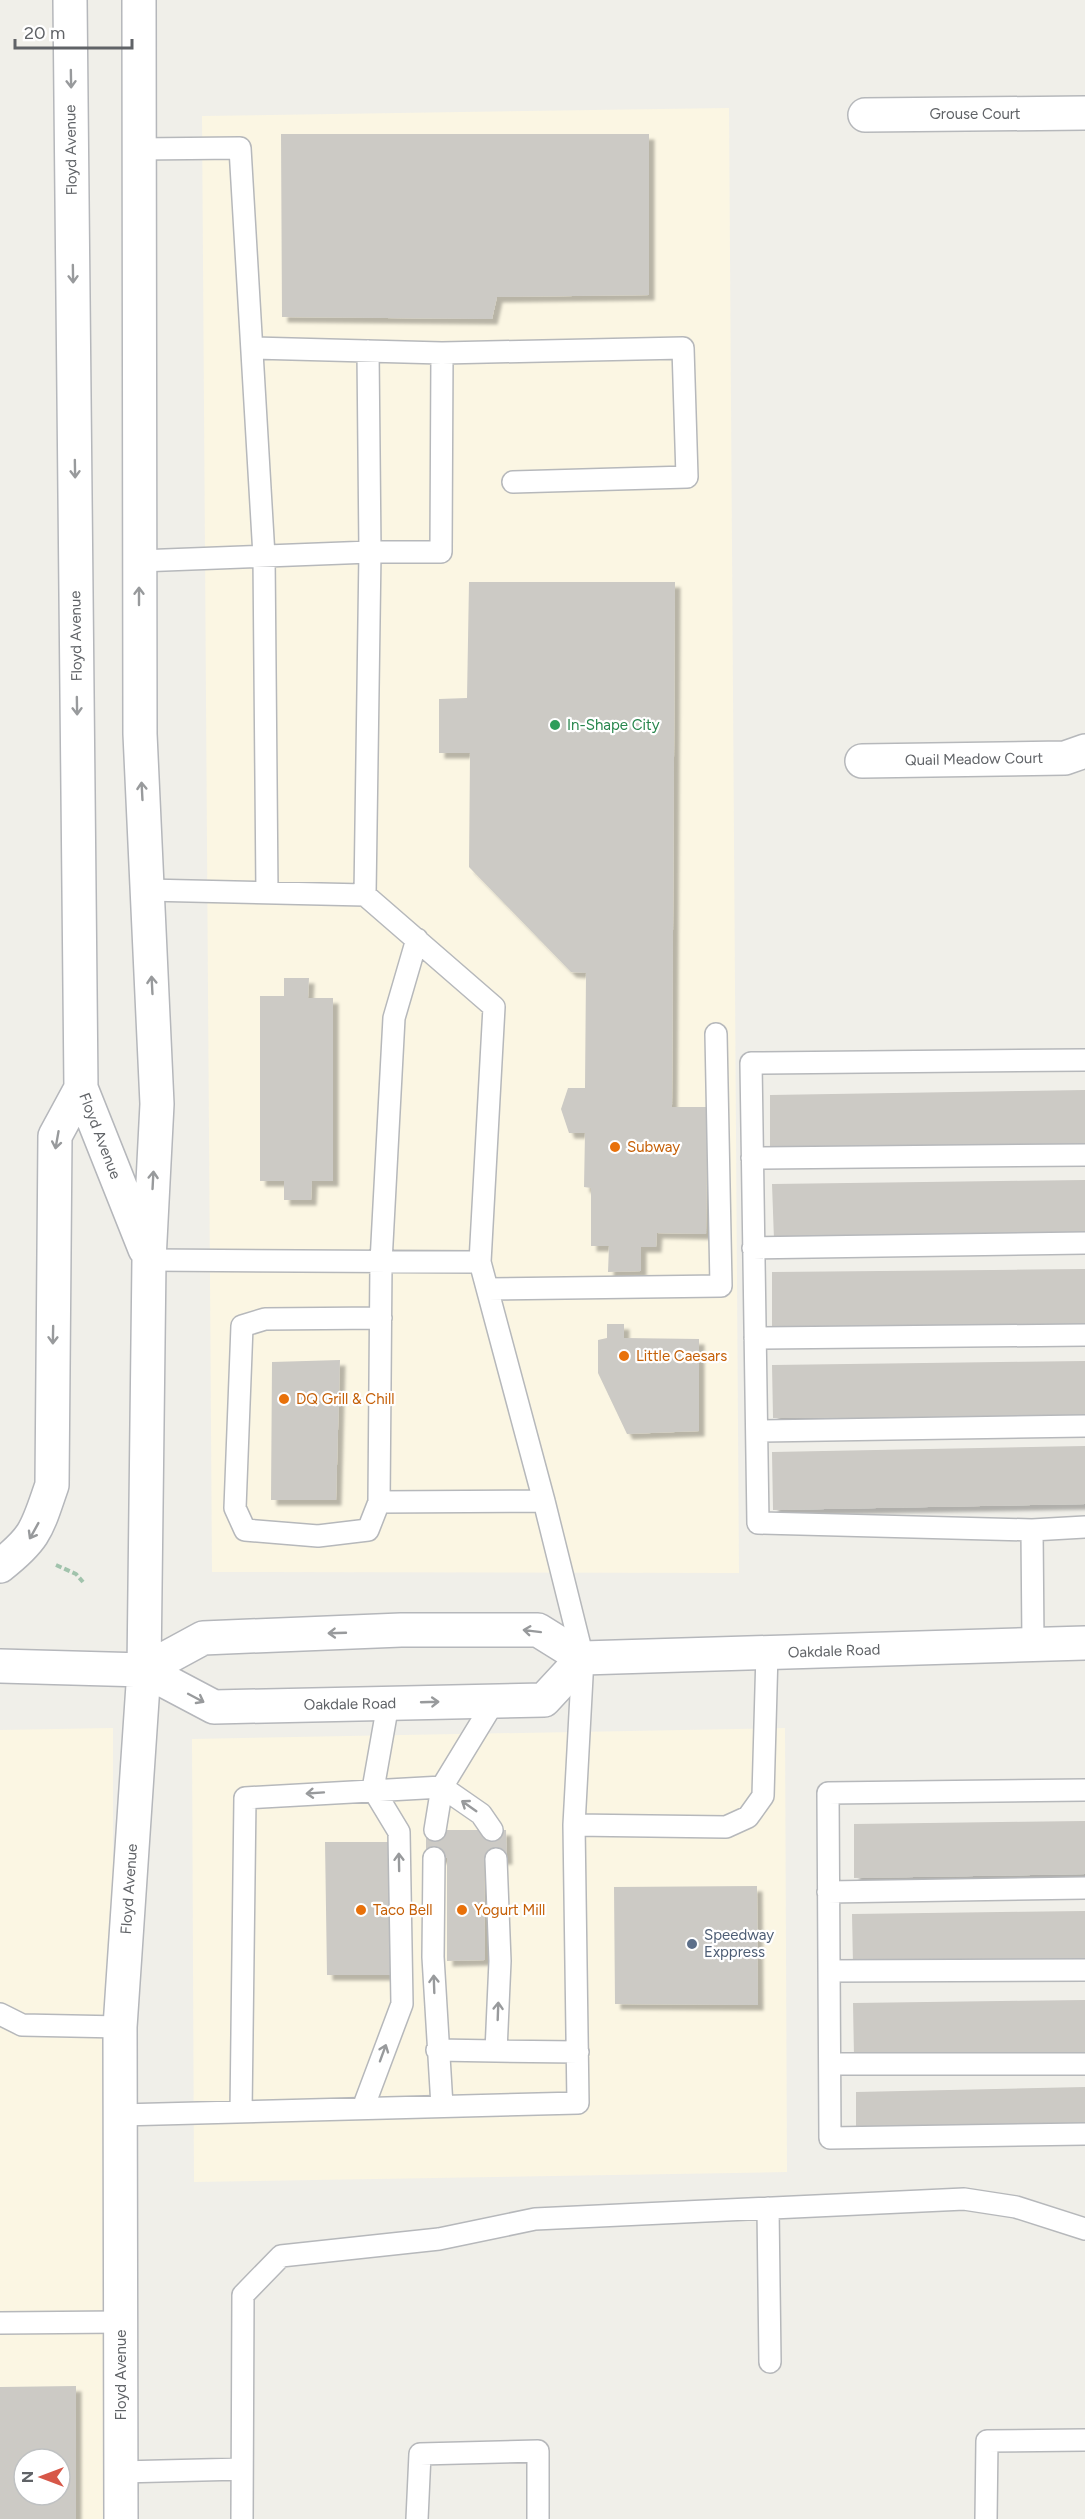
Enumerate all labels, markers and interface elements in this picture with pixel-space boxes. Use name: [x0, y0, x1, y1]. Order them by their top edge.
scale bar: [15, 12, 132, 50]
text: 20 m: [24, 22, 65, 44]
one-way arrow: [65, 69, 76, 89]
street label: Floyd Avenue: [61, 104, 81, 196]
street label: Grouse Court: [929, 105, 1021, 123]
one-way arrow: [67, 264, 78, 284]
one-way arrow: [69, 459, 81, 479]
one-way arrow: [133, 586, 145, 606]
street label: Floyd Avenue: [66, 590, 86, 682]
one-way arrow: [71, 696, 83, 716]
place label: In-Shape City: [567, 716, 660, 734]
marker: In-Shape City: [548, 718, 562, 732]
street label: Quail Meadow Court: [905, 749, 1044, 769]
one-way arrow: [137, 781, 148, 801]
one-way arrow: [146, 976, 157, 996]
street label: Floyd Avenue: [75, 1090, 125, 1182]
one-way arrow: [51, 1130, 62, 1149]
place label: Subway: [627, 1138, 680, 1156]
marker: Subway: [608, 1140, 622, 1154]
one-way arrow: [148, 1171, 159, 1191]
one-way arrow: [47, 1324, 59, 1344]
place label: Little Caesars: [636, 1347, 727, 1365]
marker: Little Caesars: [617, 1349, 631, 1363]
place label: DQ Grill & Chill: [296, 1390, 395, 1408]
marker: DQ Grill & Chill: [277, 1392, 291, 1406]
one-way arrow: [28, 1522, 40, 1539]
one-way arrow: [523, 1626, 542, 1637]
one-way arrow: [328, 1627, 348, 1638]
street label: Oakdale Road: [787, 1640, 881, 1662]
one-way arrow: [187, 1692, 204, 1704]
street label: Oakdale Road: [304, 1694, 396, 1714]
one-way arrow: [420, 1697, 440, 1708]
one-way arrow: [305, 1788, 325, 1799]
one-way arrow: [462, 1800, 478, 1812]
street label: Floyd Avenue: [117, 1843, 141, 1935]
one-way arrow: [394, 1852, 405, 1872]
place label: Taco Bell: [373, 1901, 432, 1919]
place label: Yogurt Mill: [474, 1901, 545, 1919]
marker: Taco Bell: [354, 1903, 368, 1917]
marker: Yogurt Mill: [455, 1903, 469, 1917]
place label: Speedway Exppress: [704, 1926, 774, 1961]
marker: Speedway Exppress: [685, 1937, 699, 1951]
one-way arrow: [428, 1975, 439, 1995]
one-way arrow: [492, 2002, 503, 2022]
one-way arrow: [379, 2044, 390, 2063]
street label: Floyd Avenue: [112, 2330, 130, 2420]
north arrow: [12, 2447, 72, 2507]
text: N: [18, 2471, 37, 2483]

